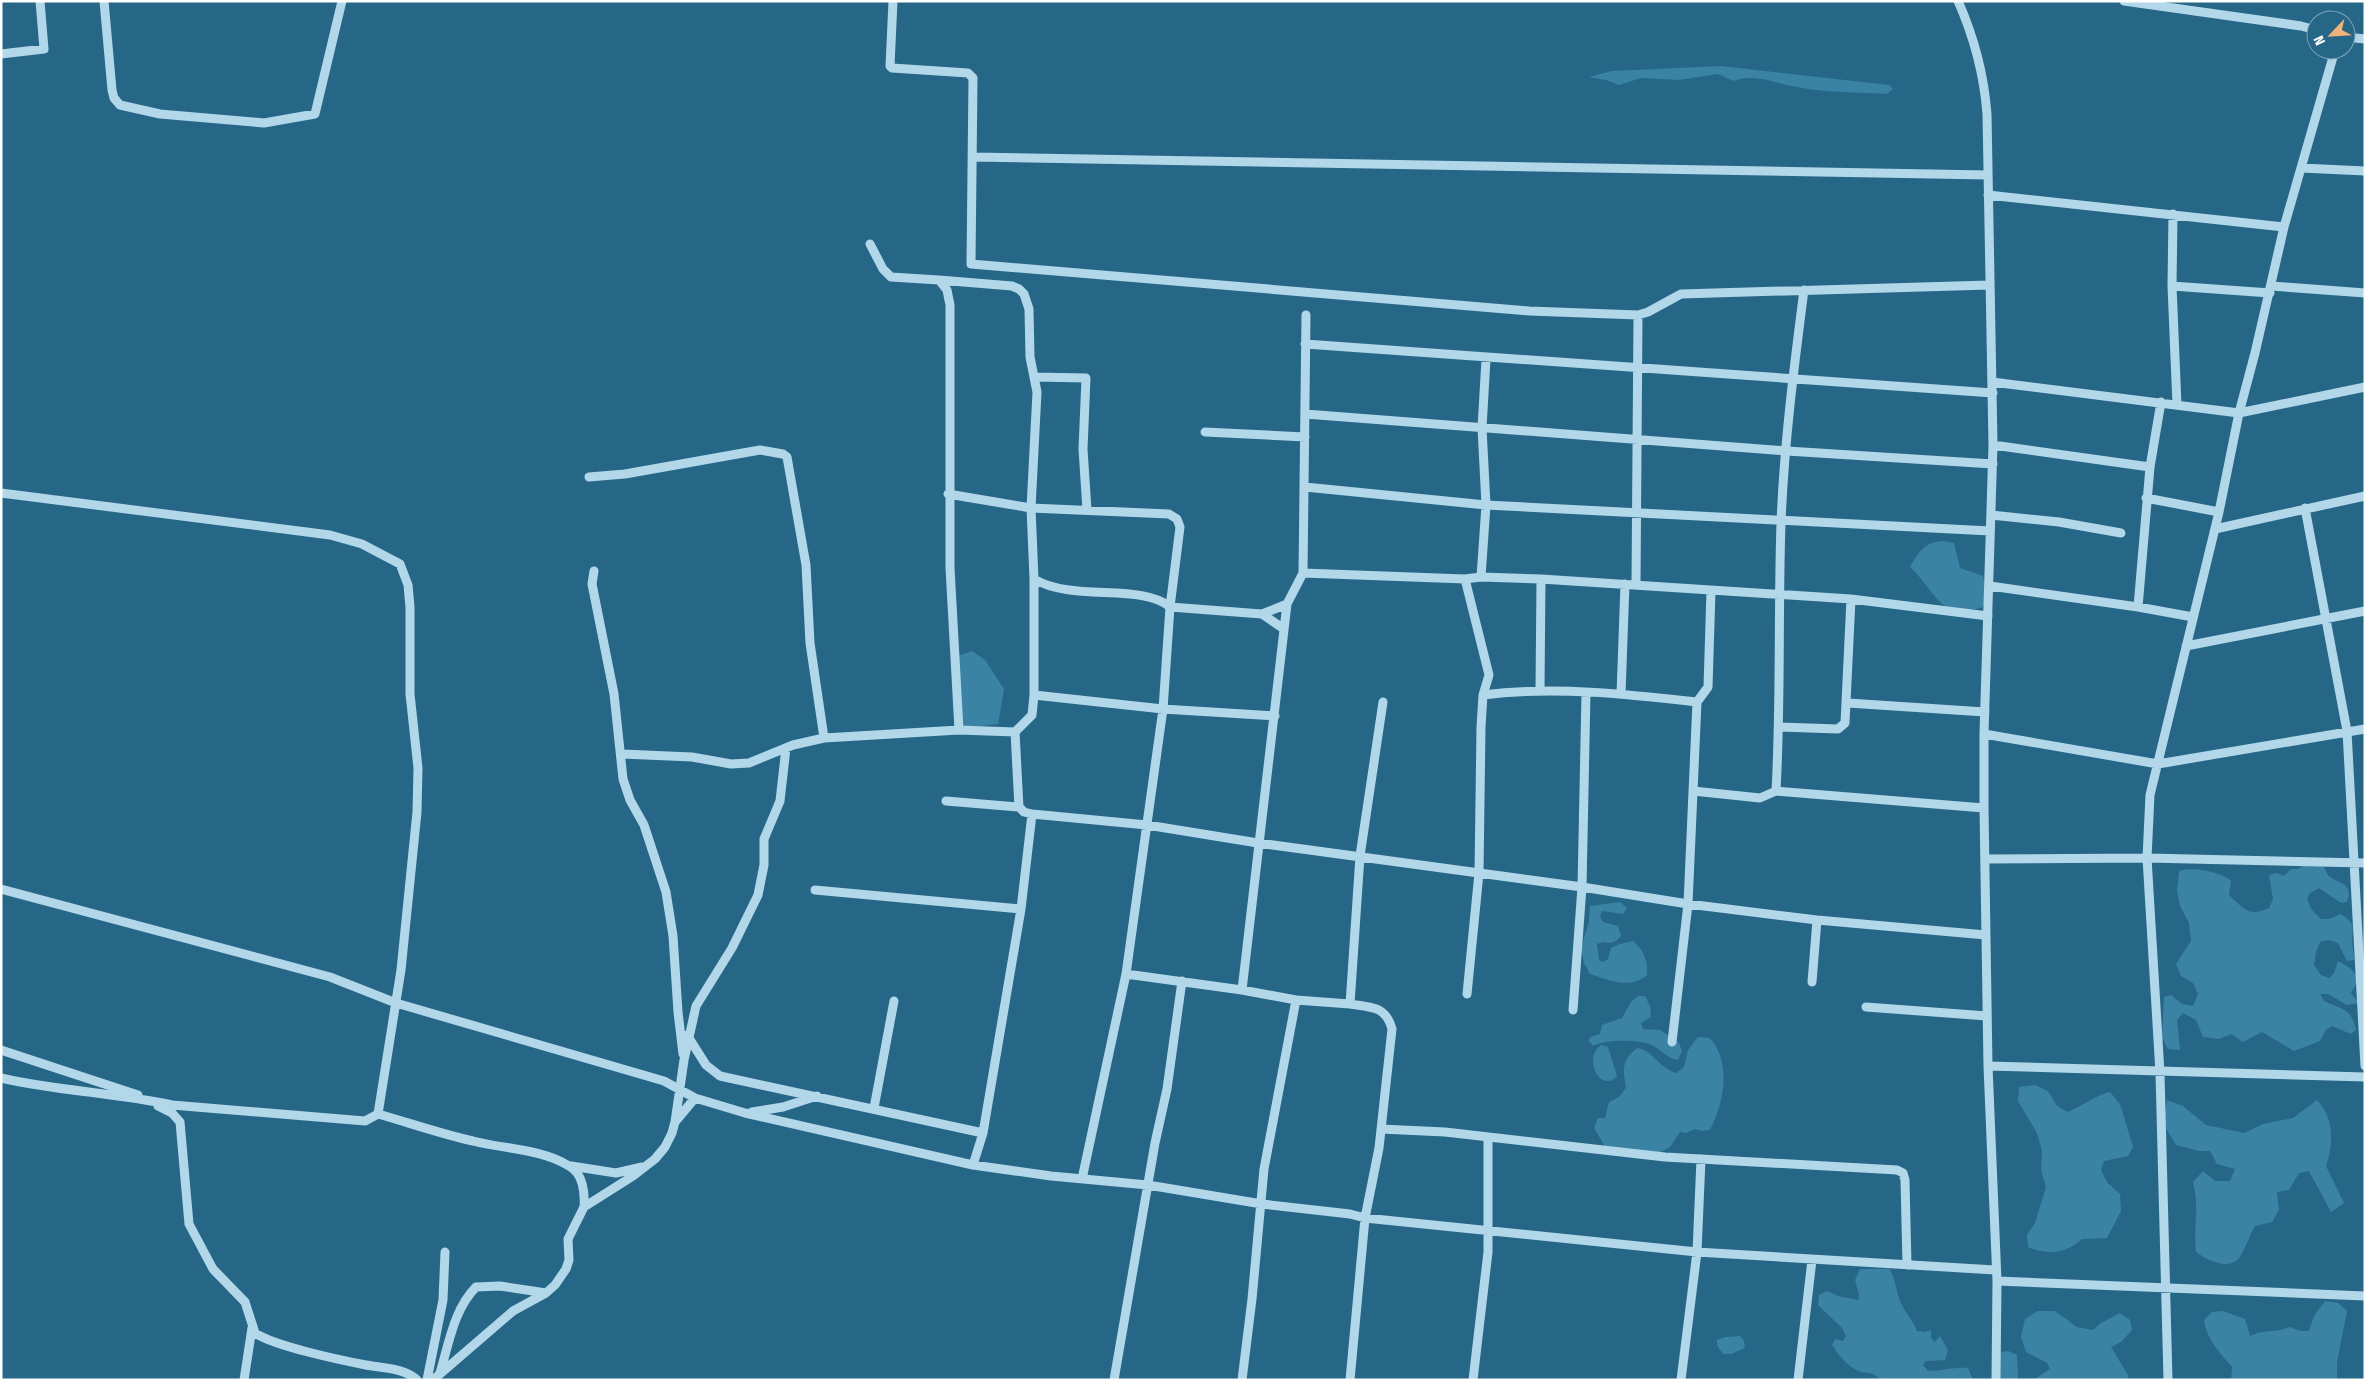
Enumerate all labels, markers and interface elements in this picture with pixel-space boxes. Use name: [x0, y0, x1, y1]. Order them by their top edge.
north arrow: [2306, 10, 2356, 60]
text: N: [2310, 33, 2329, 48]

